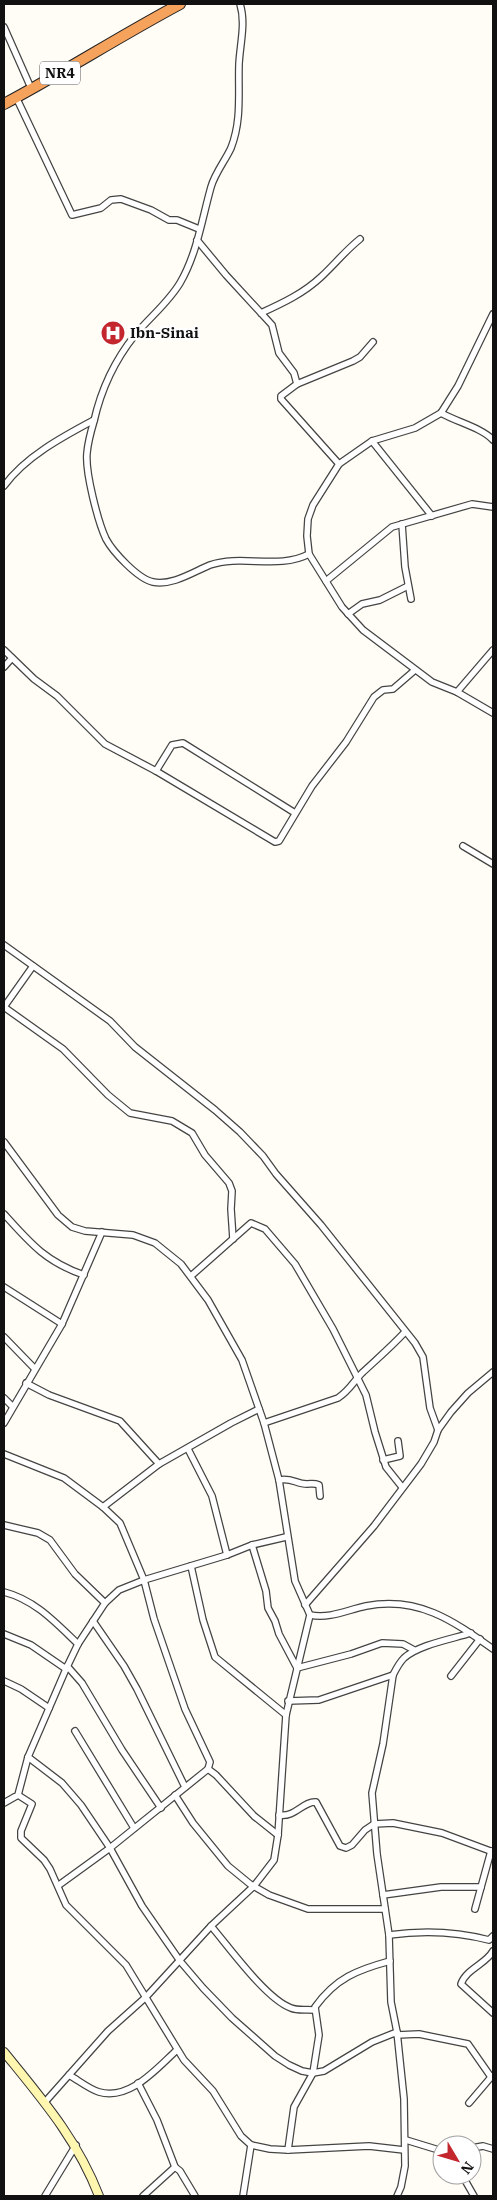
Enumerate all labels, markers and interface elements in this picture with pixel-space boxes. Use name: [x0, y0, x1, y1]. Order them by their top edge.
road number: NR4: [40, 62, 80, 84]
hospital icon: Ibn-Sinai: [100, 320, 126, 346]
place label: Ibn-Sinai: [130, 323, 199, 342]
north arrow: [432, 2135, 482, 2185]
text: N: [457, 2158, 478, 2178]

